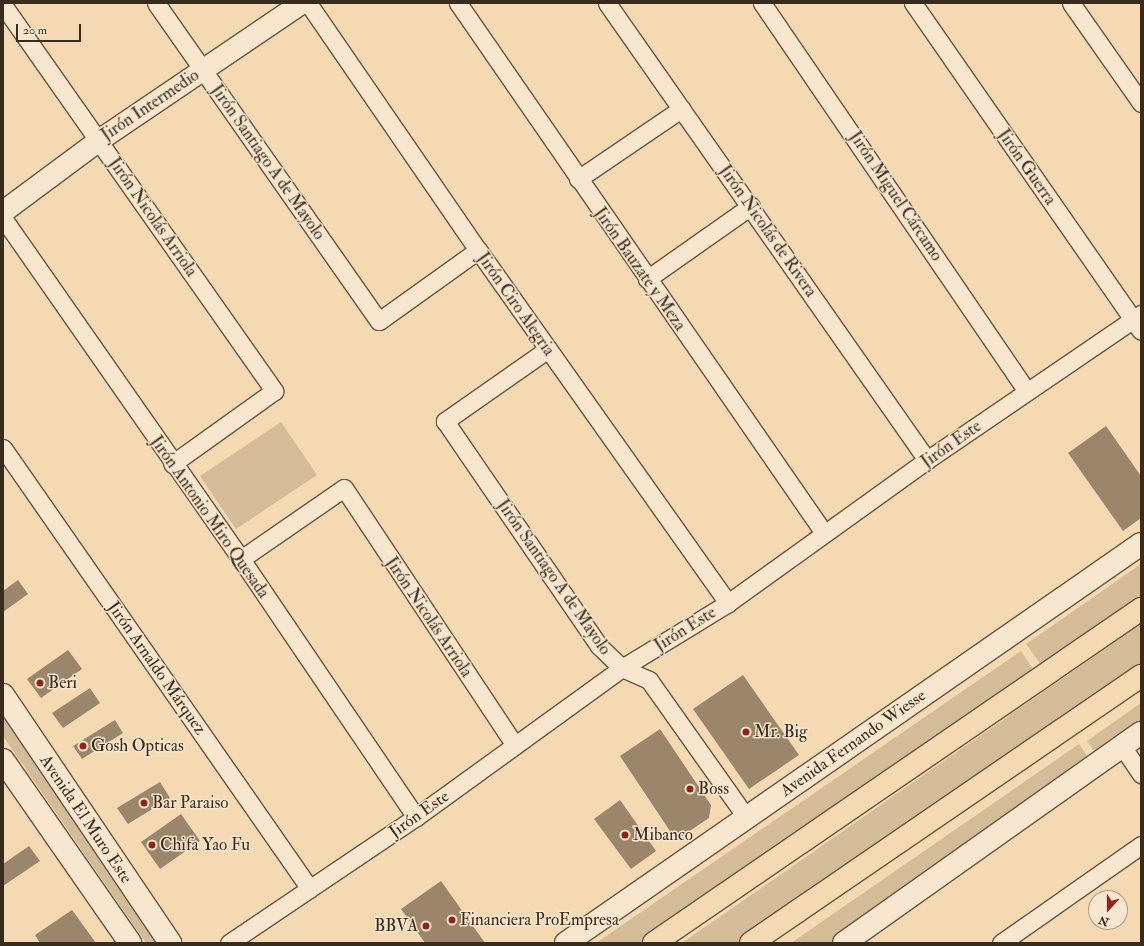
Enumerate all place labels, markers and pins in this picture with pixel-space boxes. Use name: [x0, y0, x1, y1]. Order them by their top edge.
place label: Beri: [48, 673, 77, 693]
marker: Beri: [35, 678, 45, 688]
place label: Mr. Big: [754, 722, 807, 742]
marker: Mr. Big: [741, 727, 751, 737]
place label: Gosh Opticas: [91, 736, 184, 756]
marker: Gosh Opticas: [78, 741, 88, 751]
place label: Boss: [698, 779, 729, 799]
marker: Boss: [685, 784, 695, 794]
place label: Bar Paraiso: [152, 793, 228, 813]
marker: Bar Paraiso: [139, 798, 149, 808]
place label: Mibanco: [633, 825, 693, 845]
marker: Mibanco: [620, 830, 630, 840]
place label: Chifa Yao Fu: [160, 835, 250, 855]
marker: Chifa Yao Fu: [147, 840, 157, 850]
place label: Financiera ProEmpresa: [460, 910, 619, 930]
marker: Financiera ProEmpresa: [447, 915, 457, 925]
place label: BBVA: [374, 916, 418, 936]
marker: BBVA: [421, 921, 431, 931]

